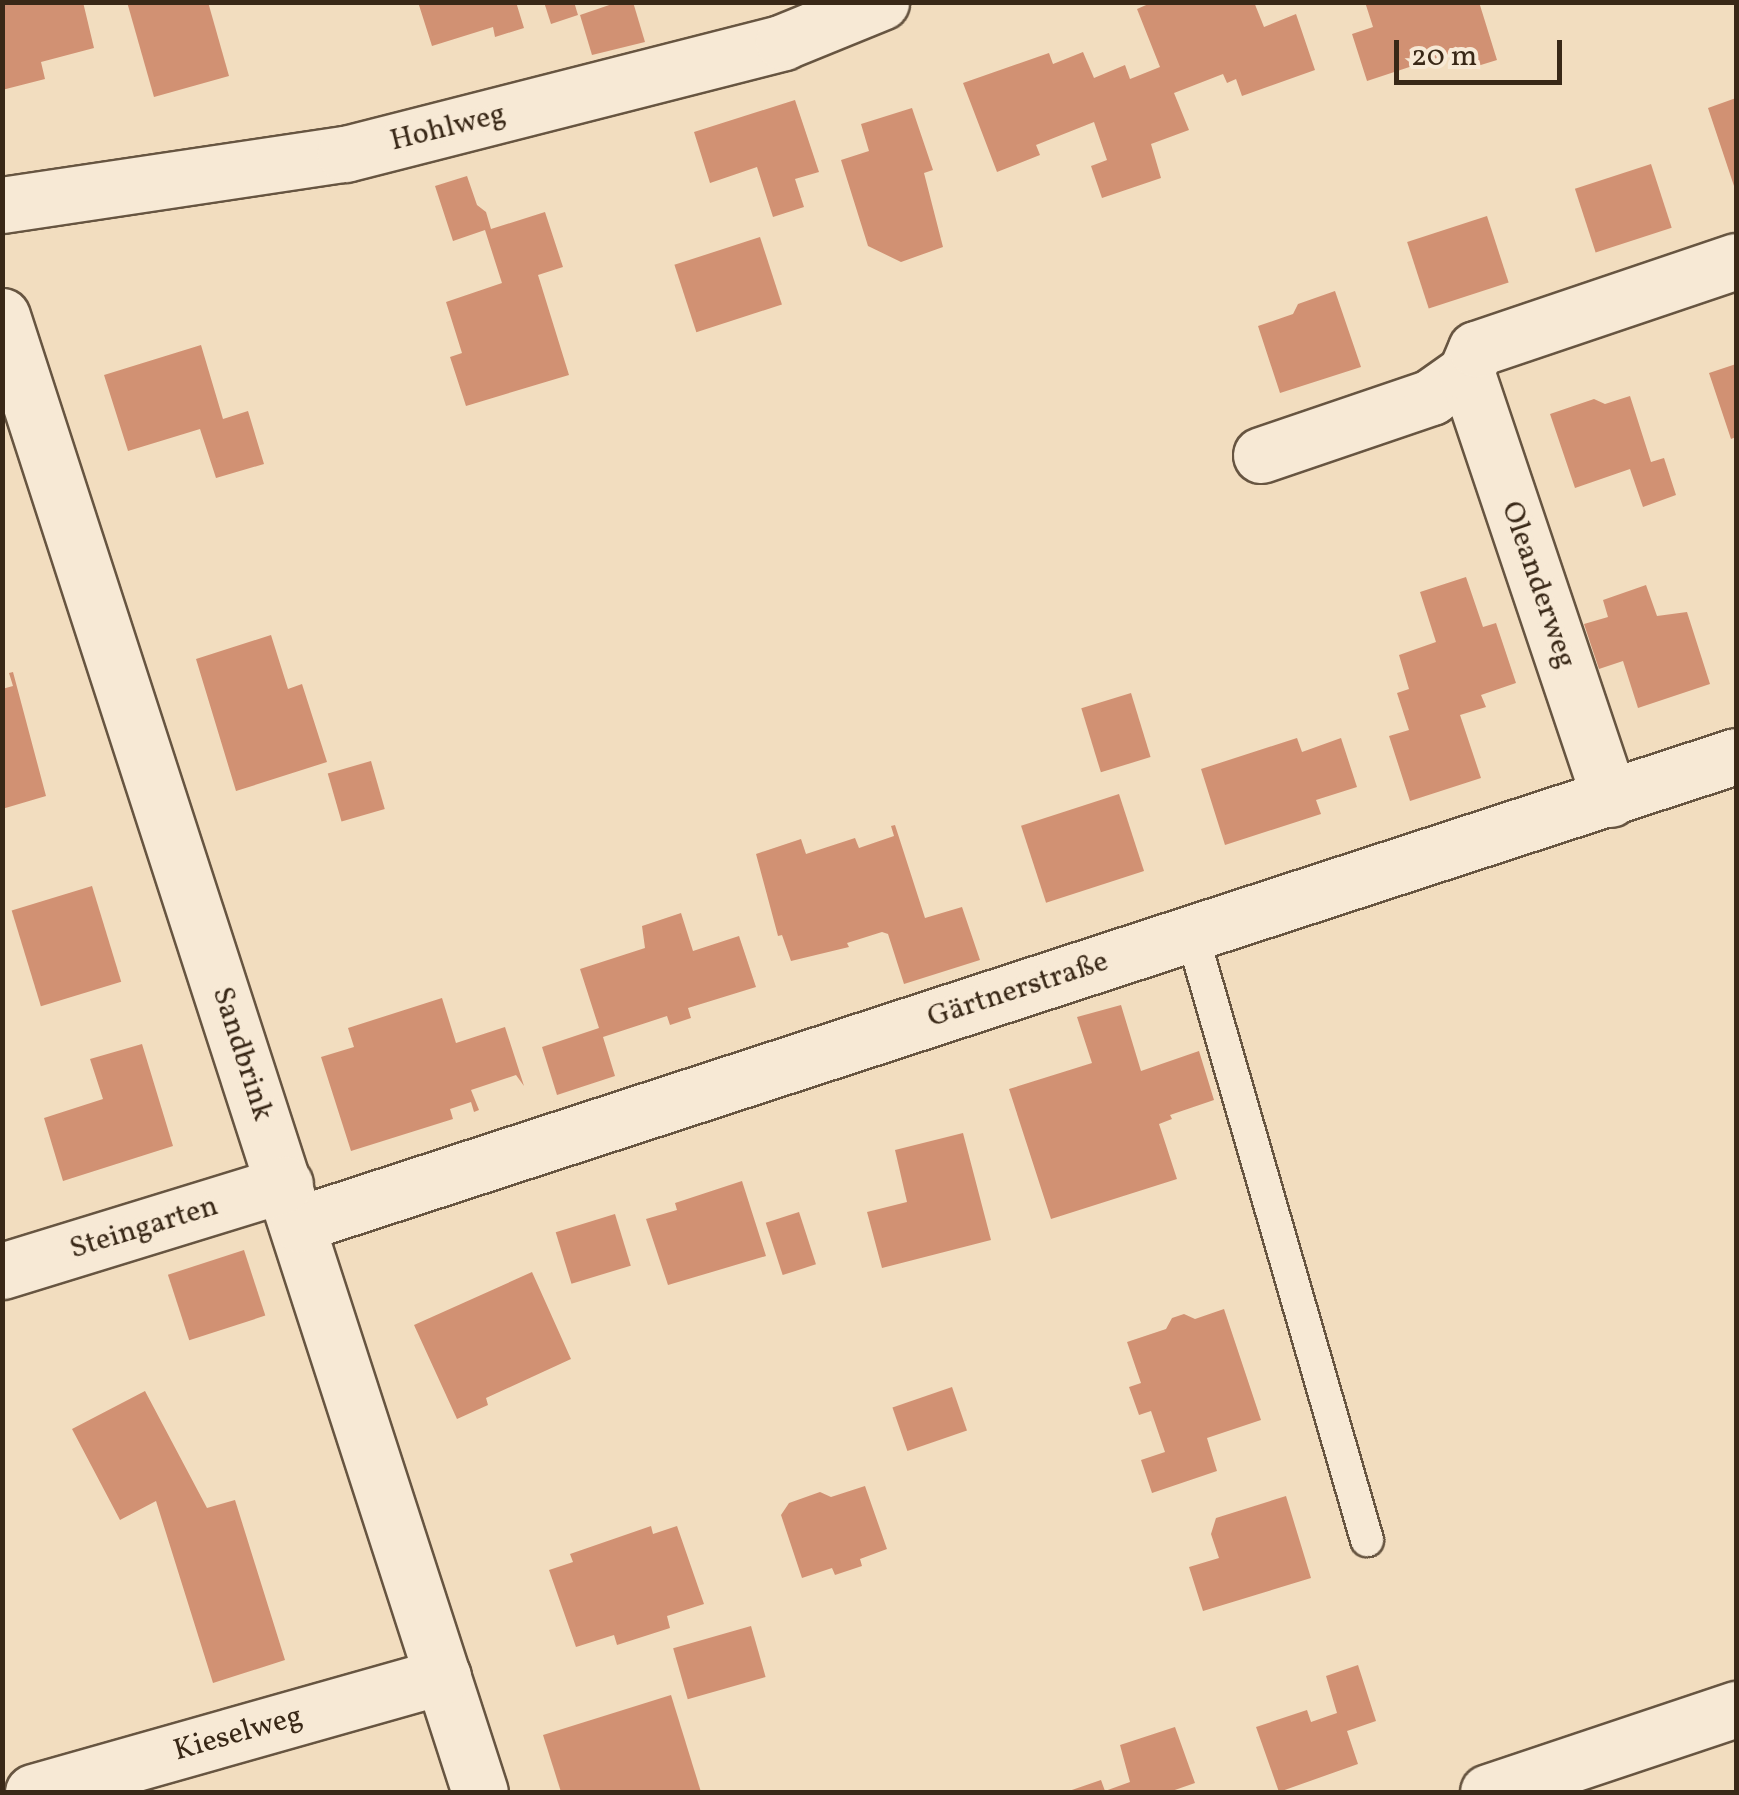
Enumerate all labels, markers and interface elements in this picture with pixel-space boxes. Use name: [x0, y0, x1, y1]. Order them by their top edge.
scale bar: [1399, 20, 1566, 82]
text: 20 m: [1411, 36, 1477, 78]
street label: Hohlweg: [387, 96, 509, 160]
street label: Oleanderweg: [1493, 497, 1583, 673]
street label: Gärtnerstraße: [923, 944, 1113, 1036]
street label: Sandbrink: [203, 983, 281, 1125]
street label: Steingarten: [66, 1188, 222, 1268]
street label: Kieselweg: [170, 1698, 306, 1770]

